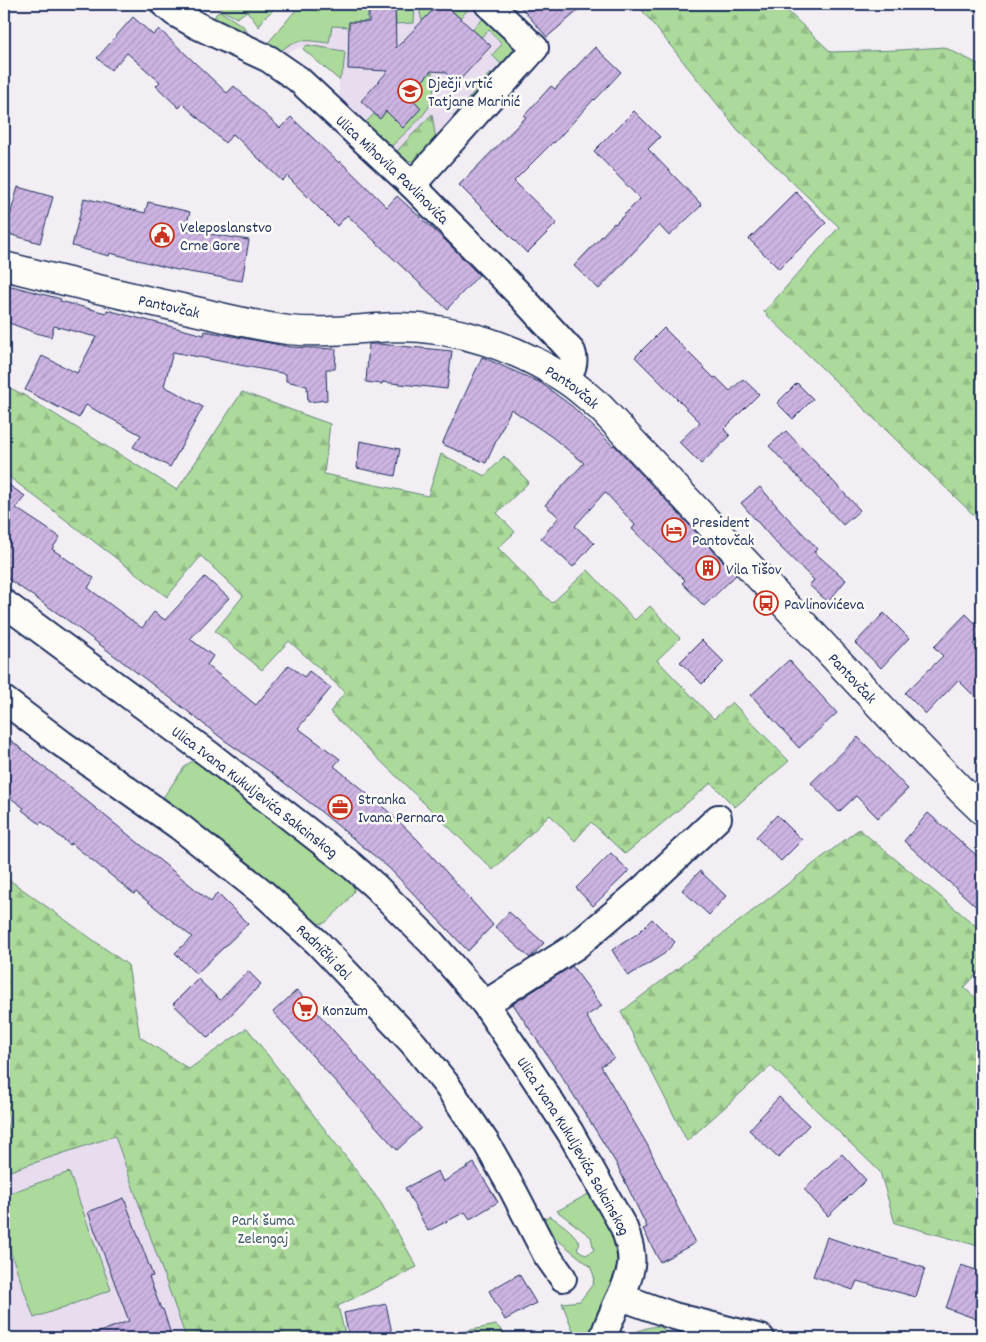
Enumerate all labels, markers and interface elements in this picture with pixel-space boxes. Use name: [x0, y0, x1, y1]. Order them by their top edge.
place label: Dječji vrtić Tatjane Marinić: [428, 73, 520, 114]
school or university icon: Dječji vrtić Tatjane Marinić: [397, 78, 423, 104]
street label: Ulica Mihovila Pavlinovića: [329, 110, 454, 231]
place label: Veleposlanstvo Crne Gore: [180, 217, 272, 258]
public building icon: Veleposlanstvo Crne Gore: [149, 222, 175, 248]
street label: Pantovčak: [136, 290, 202, 326]
street label: Pantovčak: [540, 360, 603, 416]
place label: President Pantovčak: [692, 512, 754, 553]
hotel icon: President Pantovčak: [661, 517, 687, 543]
building icon: Vila Tišov: [695, 555, 721, 581]
place label: Vila Tišov: [726, 559, 782, 582]
bus stop icon: Pavlinovićeva: [753, 590, 779, 616]
place label: Pavlinovićeva: [784, 594, 864, 617]
street label: Pantovčak: [822, 648, 881, 710]
street label: Ulica Ivana Kukuljevića Sakcinskog: [166, 721, 342, 865]
place label: Stranka Ivana Pernara: [358, 789, 445, 830]
office icon: Stranka Ivana Pernara: [327, 794, 353, 820]
street label: Radnički dol: [290, 919, 356, 986]
supermarket icon: Konzum: [292, 996, 318, 1022]
place label: Konzum: [322, 1000, 368, 1023]
street label: Ulica Ivana Kukuljevića Sakcinskog: [510, 1053, 635, 1239]
park label: Park šuma Zelengaj: [231, 1210, 295, 1251]

